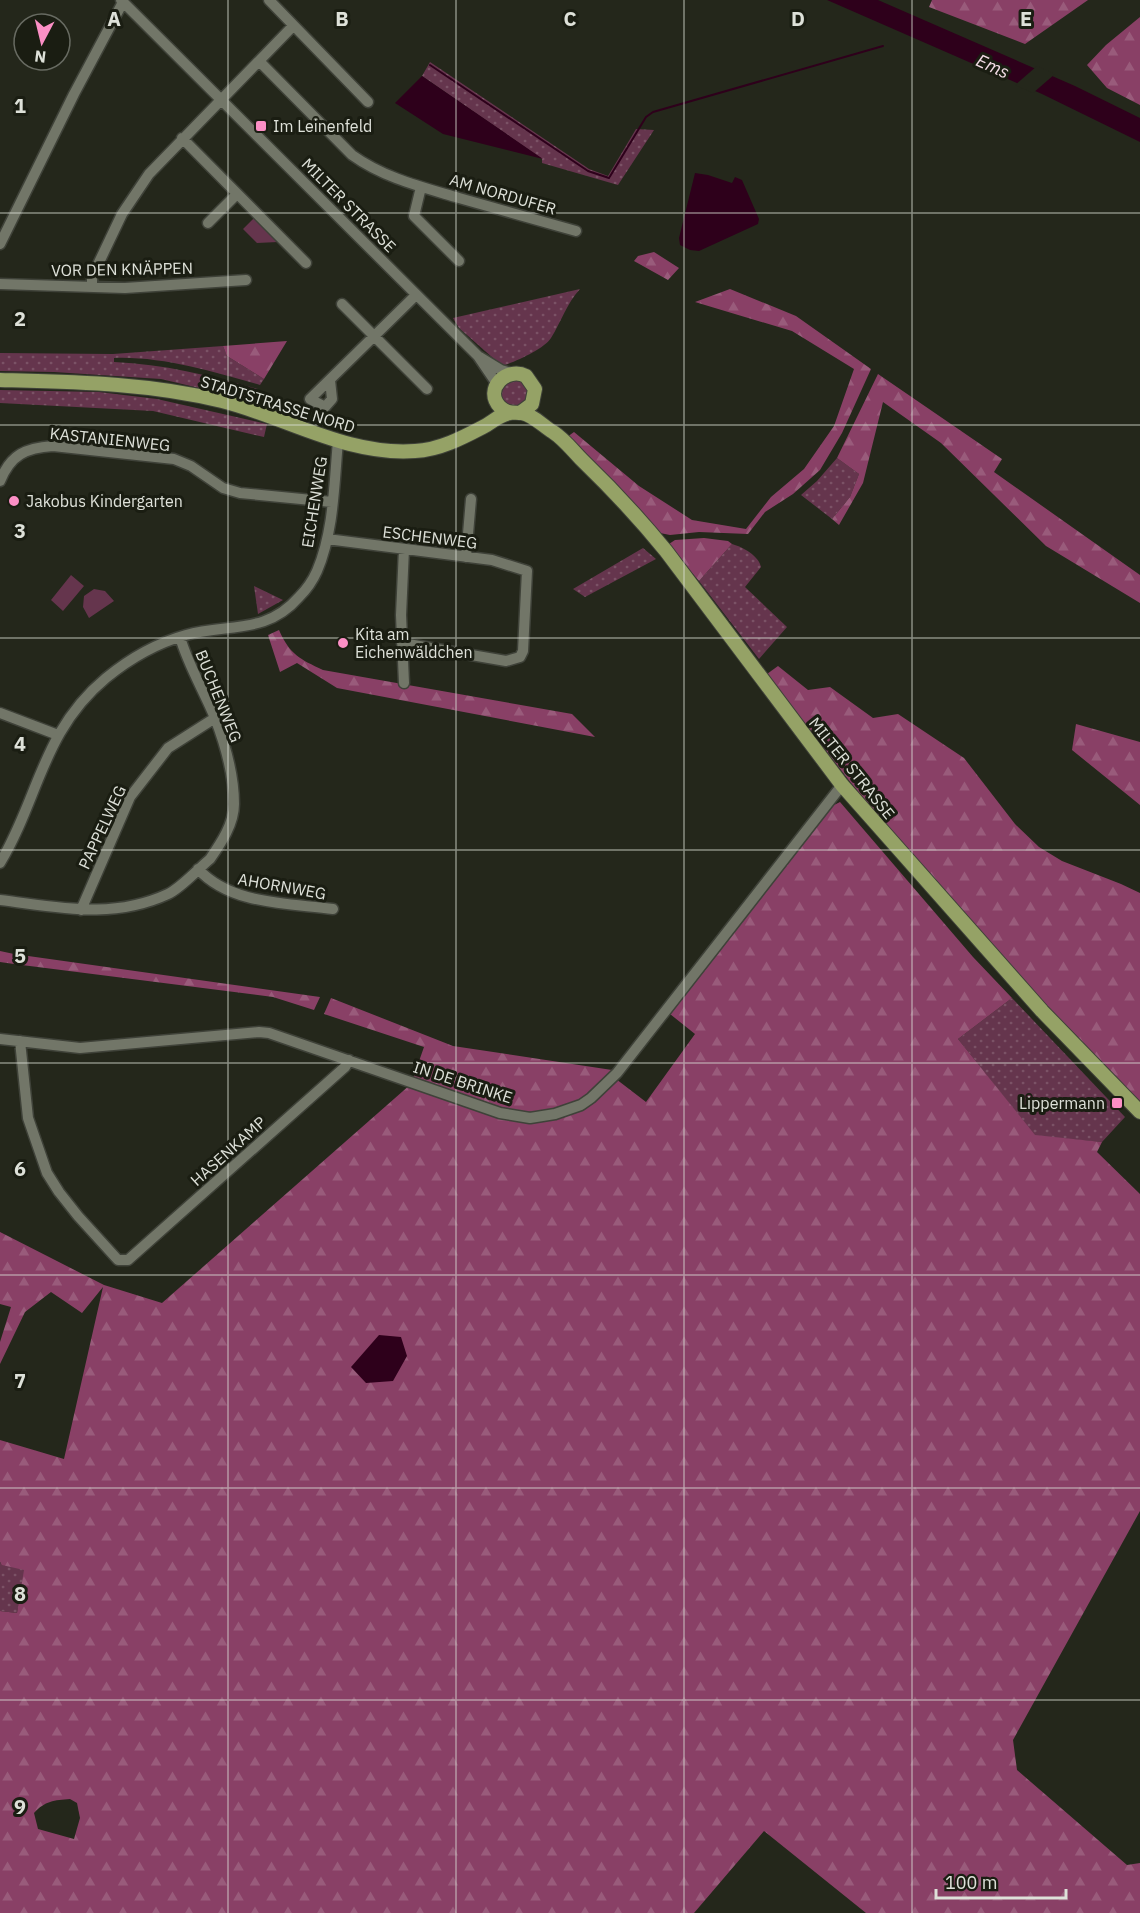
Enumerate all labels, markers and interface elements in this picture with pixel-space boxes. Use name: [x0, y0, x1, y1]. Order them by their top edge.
text: A: [107, 5, 121, 32]
text: B: [335, 5, 349, 32]
text: C: [563, 5, 577, 32]
text: D: [791, 5, 805, 32]
text: E: [1020, 5, 1032, 32]
north arrow: [12, 12, 72, 72]
text: N: [33, 46, 47, 68]
water label: Ems: [973, 49, 1013, 83]
text: 1: [14, 92, 26, 119]
place label: Im Leinenfeld: [273, 116, 372, 136]
marker: Im Leinenfeld: [254, 119, 268, 133]
street label: MILTER STRASSE: [298, 154, 400, 256]
street label: AM NORDUFER: [447, 169, 559, 219]
street label: VOR DEN KNÄPPEN: [51, 258, 193, 280]
text: 2: [14, 305, 26, 332]
street label: STADTSTRASSE NORD: [198, 371, 358, 437]
street label: KASTANIENWEG: [49, 423, 171, 455]
street label: EICHENWEG: [297, 455, 331, 549]
place label: Jakobus Kindergarten: [26, 491, 183, 511]
marker: Jakobus Kindergarten: [7, 494, 21, 508]
text: 3: [14, 517, 26, 544]
street label: ESCHENWEG: [382, 521, 478, 553]
place label: Kita am Eichenwäldchen: [355, 624, 473, 662]
marker: Kita am Eichenwäldchen: [336, 636, 350, 650]
street label: BUCHENWEG: [191, 647, 247, 745]
street label: MILTER STRASSE: [805, 713, 899, 823]
text: 4: [14, 730, 26, 757]
street label: PAPPELWEG: [74, 782, 130, 872]
street label: AHORNWEG: [236, 868, 328, 904]
text: 5: [14, 942, 26, 969]
street label: IN DE BRINKE: [411, 1057, 515, 1107]
place label: Lippermann: [1019, 1093, 1105, 1113]
marker: Lippermann: [1110, 1096, 1124, 1110]
street label: HASENKAMP: [186, 1112, 270, 1190]
text: 6: [14, 1155, 26, 1182]
text: 7: [14, 1367, 26, 1394]
text: 8: [14, 1580, 26, 1607]
text: 9: [14, 1793, 26, 1820]
scale bar: [936, 1862, 1066, 1900]
text: 100 m: [945, 1871, 997, 1894]

